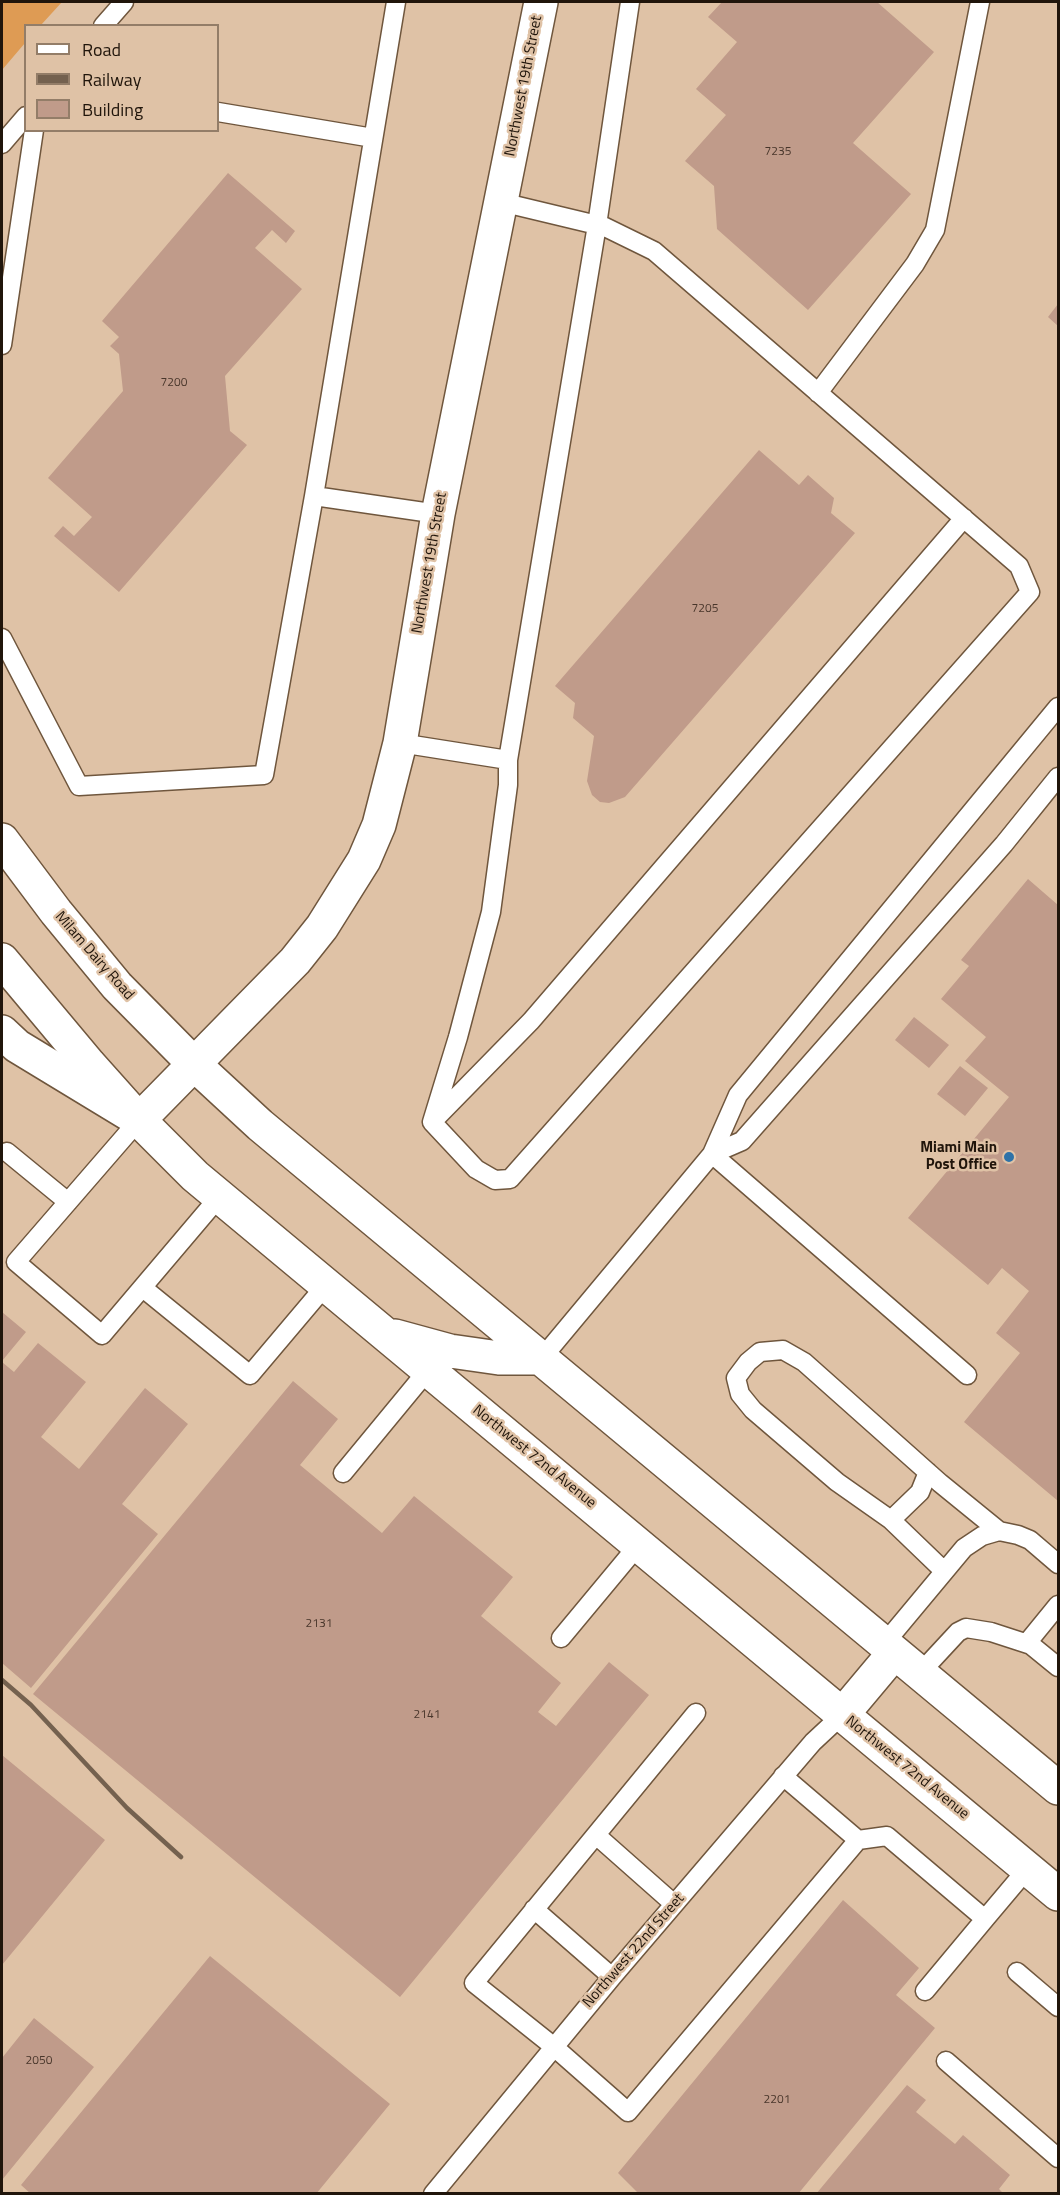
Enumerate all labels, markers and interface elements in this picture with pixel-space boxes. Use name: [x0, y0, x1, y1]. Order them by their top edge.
street label: Northwest 19th Street: [502, 14, 546, 158]
legend: [24, 24, 219, 132]
text: Road: [82, 36, 121, 63]
text: Railway: [82, 66, 141, 93]
text: Building: [82, 96, 143, 123]
house number: 7235: [765, 145, 791, 159]
house number: 7200: [161, 376, 187, 390]
street label: Northwest 19th Street: [409, 491, 451, 635]
house number: 7205: [692, 602, 718, 616]
street label: Milam Dairy Road: [51, 908, 137, 1004]
place label: Miami Main Post Office: [920, 1139, 997, 1174]
marker: Miami Main Post Office: [1002, 1150, 1016, 1164]
street label: Northwest 72nd Avenue: [469, 1402, 599, 1512]
house number: 2131: [306, 1617, 332, 1631]
house number: 2141: [414, 1708, 440, 1722]
street label: Northwest 72nd Avenue: [842, 1713, 972, 1823]
street label: Northwest 22nd Street: [579, 1890, 689, 2012]
house number: 2050: [26, 2054, 52, 2068]
house number: 2201: [764, 2093, 790, 2107]

